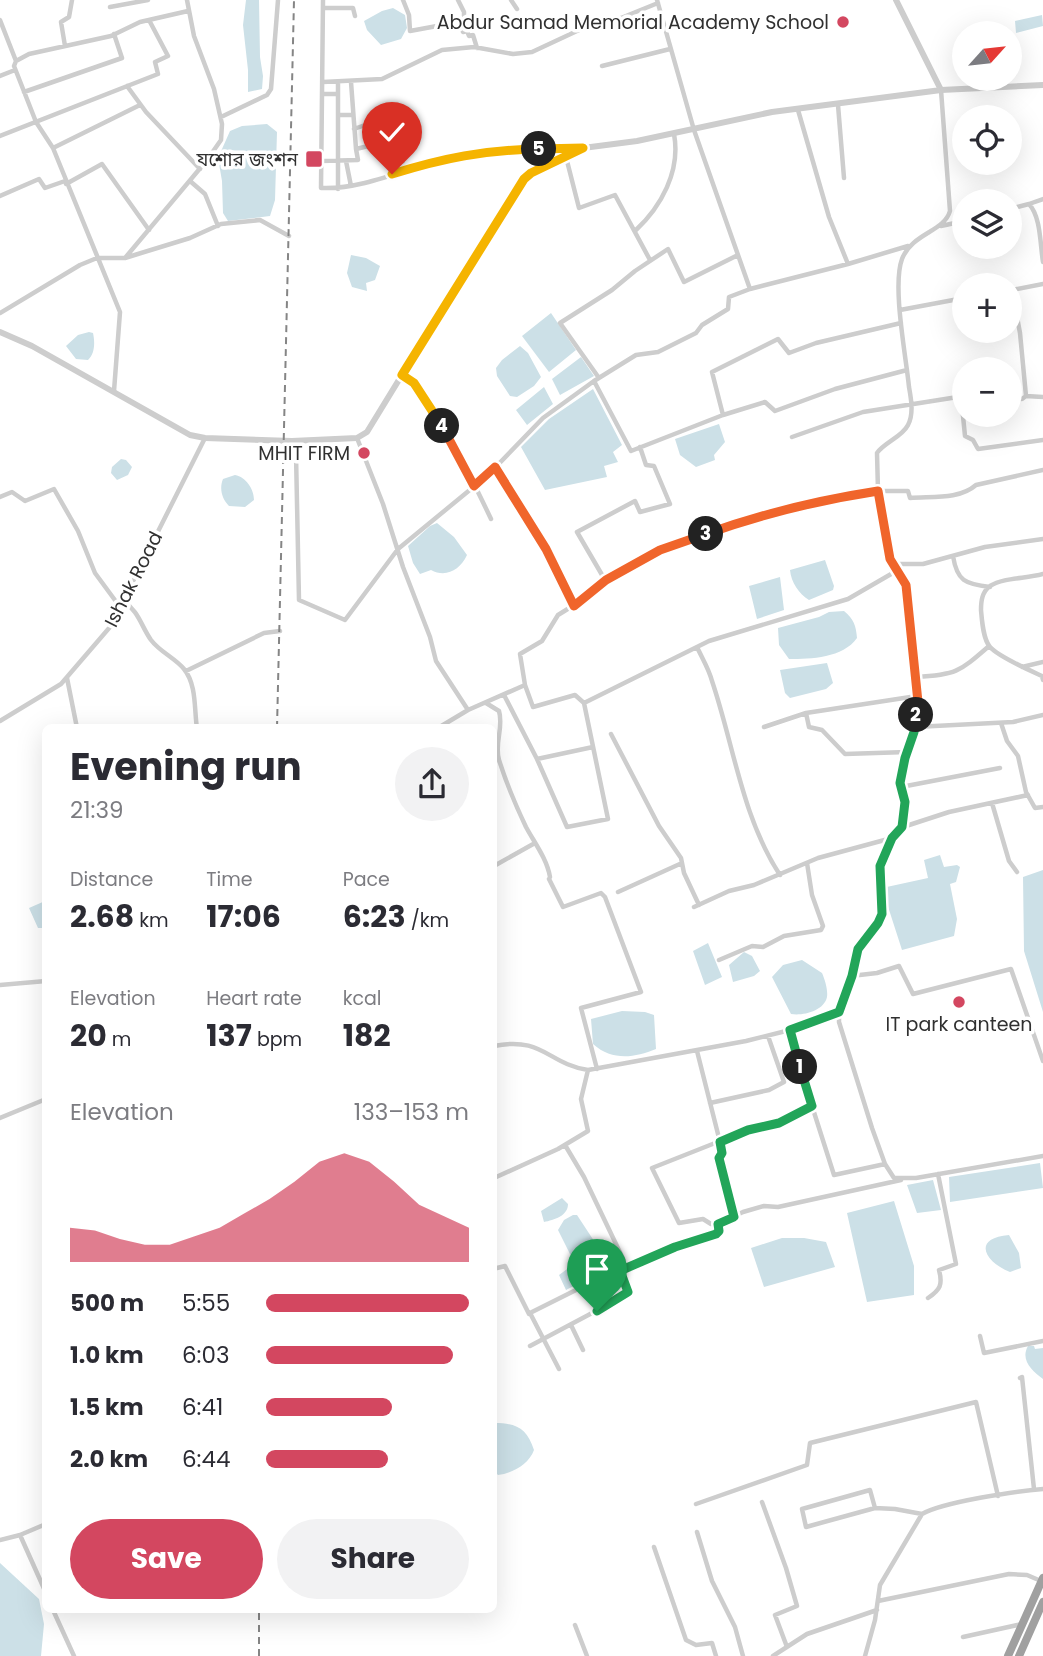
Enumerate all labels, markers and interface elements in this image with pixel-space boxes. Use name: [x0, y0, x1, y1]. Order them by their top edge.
place label: Abdur Samad Memorial Academy School: [437, 9, 829, 36]
marker: Abdur Samad Memorial Academy School: [835, 14, 851, 30]
north arrow: [952, 21, 1022, 91]
map controls: [952, 21, 1022, 427]
pin: [362, 102, 422, 174]
button: locate: [952, 105, 1022, 175]
icon: check: [373, 113, 411, 151]
pin: 5: [522, 132, 556, 166]
text: 5: [532, 135, 545, 162]
place label: যশোর জংশন: [196, 146, 299, 173]
marker: যশোর জংশন: [304, 149, 324, 169]
button: layers: [952, 189, 1022, 259]
button: +: [952, 273, 1022, 343]
button: −: [952, 357, 1022, 427]
pin: 4: [424, 408, 460, 444]
text: 4: [435, 412, 448, 439]
place label: MHIT FIRM: [258, 440, 350, 467]
marker: MHIT FIRM: [356, 445, 372, 461]
pin: 3: [688, 516, 724, 552]
text: 3: [700, 520, 711, 547]
street label: Ishak Road: [98, 527, 169, 632]
pin: 2: [898, 698, 934, 732]
text: 2: [910, 701, 921, 728]
text: Evening run: [70, 740, 302, 793]
button: share: [395, 747, 469, 821]
text: 21:39: [70, 794, 124, 826]
text: Distance: [70, 866, 153, 893]
text: Time: [206, 866, 253, 893]
text: Pace: [343, 866, 390, 893]
text: 2.68: [70, 895, 134, 938]
text: 17:06: [206, 895, 281, 938]
text: 6:23: [343, 895, 406, 938]
text: km: [134, 907, 169, 934]
text: /km: [406, 907, 449, 934]
text: Elevation: [70, 985, 156, 1012]
text: Heart rate: [206, 985, 302, 1012]
text: kcal: [343, 985, 382, 1012]
marker: IT park canteen: [951, 994, 967, 1010]
place label: IT park canteen: [886, 1011, 1032, 1038]
text: 20: [70, 1014, 107, 1057]
text: 137: [206, 1014, 252, 1057]
text: 182: [343, 1014, 391, 1057]
text: m: [107, 1026, 131, 1053]
text: bpm: [252, 1026, 302, 1053]
pin: 1: [782, 1050, 818, 1084]
text: 1: [796, 1053, 803, 1080]
text: Elevation: [70, 1096, 174, 1128]
text: 133–153 m: [354, 1096, 469, 1128]
pin: [567, 1239, 627, 1311]
icon: arrive: [578, 1250, 616, 1288]
text: 500 m: [70, 1287, 144, 1319]
text: 5:55: [182, 1287, 230, 1319]
text: 1.0 km: [70, 1339, 144, 1371]
text: 6:03: [182, 1339, 230, 1371]
text: 1.5 km: [70, 1391, 144, 1423]
text: 6:41: [182, 1391, 223, 1423]
text: 2.0 km: [70, 1443, 148, 1475]
text: 6:44: [182, 1443, 230, 1475]
button: Save: [70, 1519, 263, 1599]
button: Share: [277, 1519, 469, 1599]

